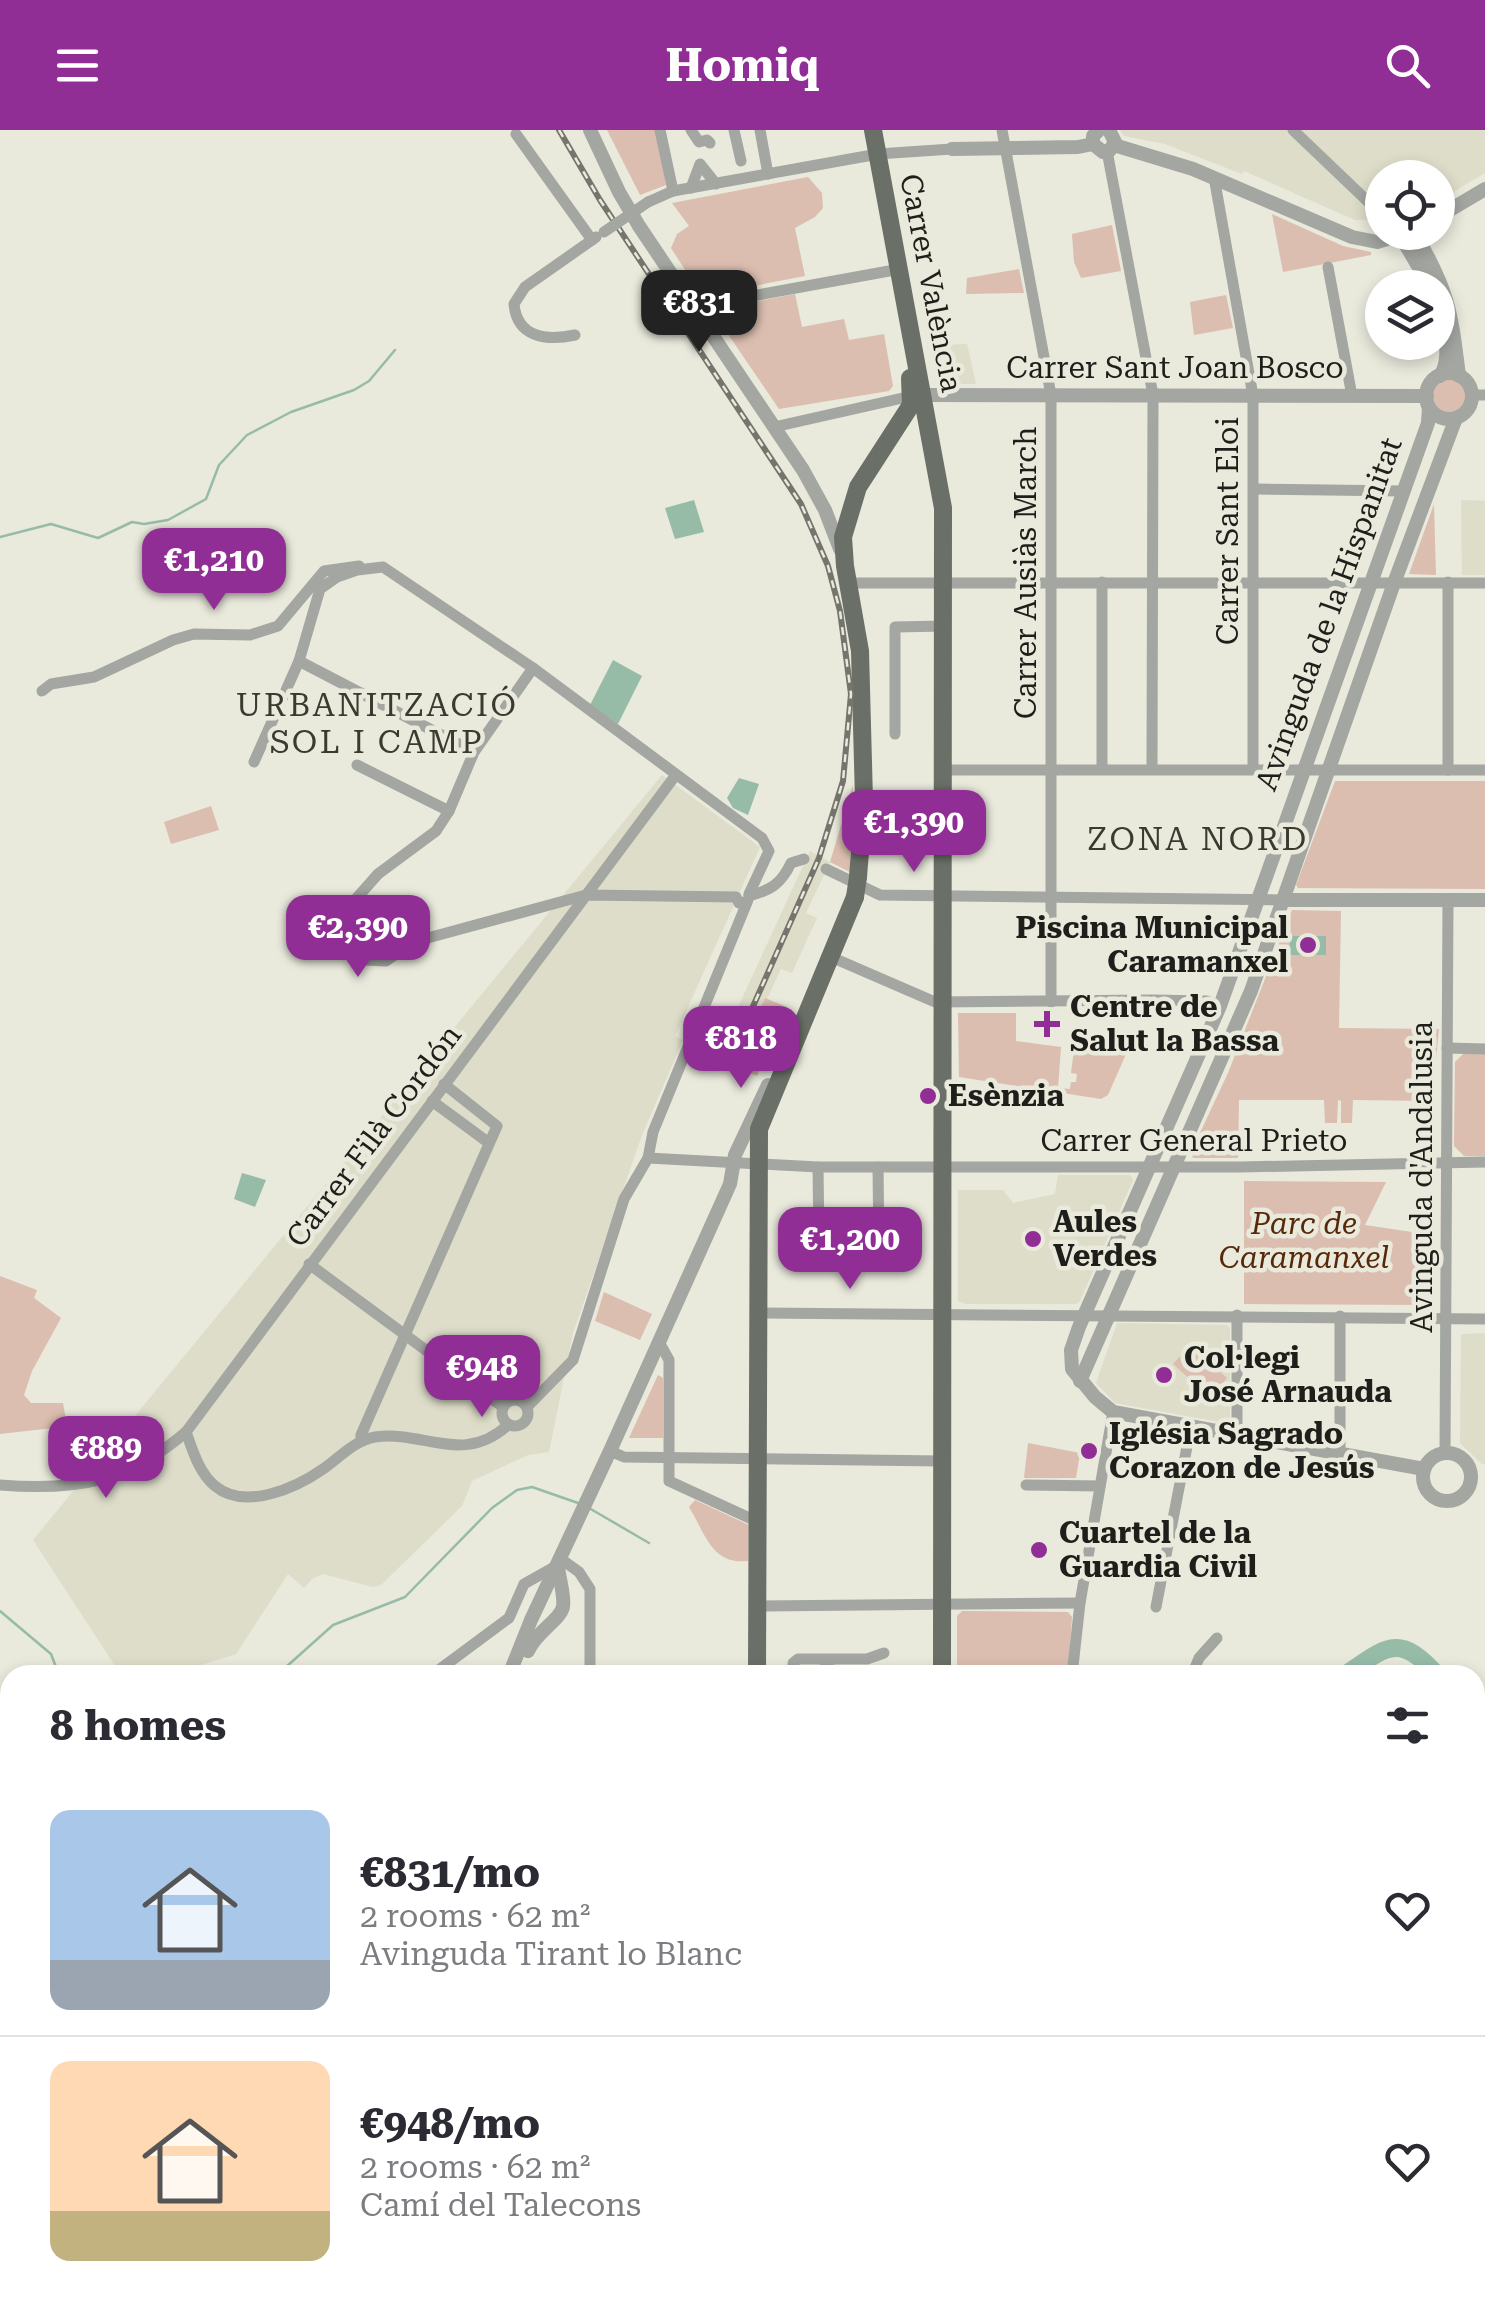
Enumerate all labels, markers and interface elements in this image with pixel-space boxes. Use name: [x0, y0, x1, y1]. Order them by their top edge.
icon: menu: [50, 38, 105, 93]
icon: search: [1380, 38, 1435, 93]
text: Homiq: [665, 39, 820, 92]
map controls: [1365, 160, 1455, 360]
button: locate: [1365, 160, 1455, 250]
street label: Carrer València: [893, 171, 970, 395]
pin: €831: [640, 270, 758, 355]
button: layers: [1365, 270, 1455, 360]
text: €831: [663, 283, 735, 321]
street label: Carrer Sant Joan Bosco: [1006, 350, 1344, 385]
street label: Carrer Sant Eloi: [1210, 417, 1245, 645]
street label: Carrer Ausiàs March: [1008, 427, 1043, 719]
street label: Avinguda de la Hispanitat: [1248, 433, 1409, 795]
pin: €1,210: [133, 528, 295, 613]
text: €1,210: [164, 541, 264, 579]
district label: URBANITZACIÓ SOL I CAMP: [236, 685, 518, 761]
pin: €1,390: [833, 790, 995, 875]
text: €1,390: [864, 803, 964, 841]
district label: ZONA NORD: [1087, 820, 1309, 858]
pin: €2,390: [277, 895, 439, 980]
text: €2,390: [308, 908, 408, 946]
place label: Piscina Municipal Caramanxel: [1016, 910, 1288, 979]
marker: Piscina Municipal Caramanxel: [1297, 934, 1319, 956]
place label: Centre de Salut la Bassa: [1070, 989, 1279, 1058]
pin: €818: [682, 1006, 800, 1091]
marker: Centre de Salut la Bassa: [1034, 1011, 1060, 1037]
street label: Carrer Filà Cordón: [279, 1018, 468, 1253]
text: €818: [705, 1019, 777, 1057]
street label: Avinguda d'Andalusia: [1404, 1021, 1439, 1333]
place label: Esènzia: [948, 1078, 1064, 1113]
marker: Esènzia: [917, 1085, 939, 1107]
street label: Carrer General Prieto: [1041, 1123, 1347, 1158]
place label: Aules Verdes: [1053, 1204, 1157, 1273]
park label: Parc de Caramanxel: [1219, 1206, 1389, 1275]
pin: €1,200: [769, 1207, 931, 1292]
text: €1,200: [800, 1220, 900, 1258]
marker: Aules Verdes: [1022, 1228, 1044, 1250]
pin: €948: [423, 1335, 541, 1420]
place label: Col·legi José Arnauda: [1184, 1340, 1392, 1409]
text: €948: [446, 1348, 518, 1386]
marker: Col·legi José Arnauda: [1153, 1364, 1175, 1386]
pin: €889: [47, 1416, 165, 1501]
place label: Iglésia Sagrado Corazon de Jesús: [1109, 1416, 1374, 1485]
text: €889: [70, 1429, 142, 1467]
marker: Iglésia Sagrado Corazon de Jesús: [1078, 1440, 1100, 1462]
place label: Cuartel de la Guardia Civil: [1059, 1515, 1257, 1584]
marker: Cuartel de la Guardia Civil: [1028, 1539, 1050, 1561]
icon: filters: [1380, 1698, 1435, 1753]
text: 8 homes: [50, 1701, 226, 1750]
text: €831/mo: [360, 1848, 540, 1897]
icon: home: [130, 1850, 250, 1970]
icon: heart: [1380, 1883, 1435, 1938]
text: 2 rooms · 62 m²: [360, 1897, 590, 1935]
text: Avinguda Tirant lo Blanc: [360, 1935, 742, 1973]
text: €948/mo: [360, 2099, 540, 2148]
icon: home: [130, 2101, 250, 2221]
icon: heart: [1380, 2134, 1435, 2189]
text: 2 rooms · 62 m²: [360, 2148, 590, 2186]
text: Camí del Talecons: [360, 2186, 641, 2224]

